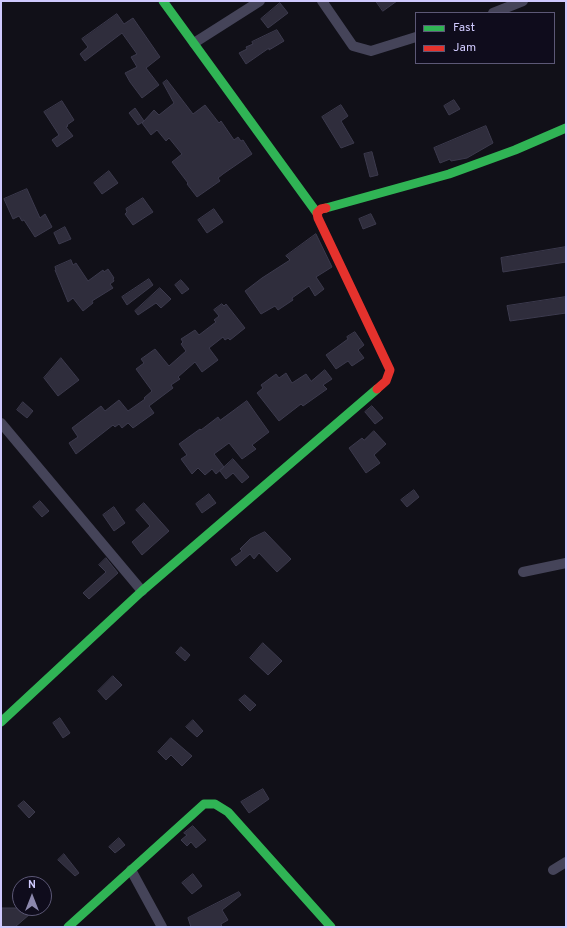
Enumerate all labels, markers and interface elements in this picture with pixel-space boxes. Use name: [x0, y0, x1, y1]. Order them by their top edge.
legend: [415, 12, 555, 64]
text: Fast: [453, 20, 475, 36]
text: Jam: [453, 40, 476, 56]
north arrow: [12, 876, 52, 916]
text: N: [28, 878, 36, 892]

